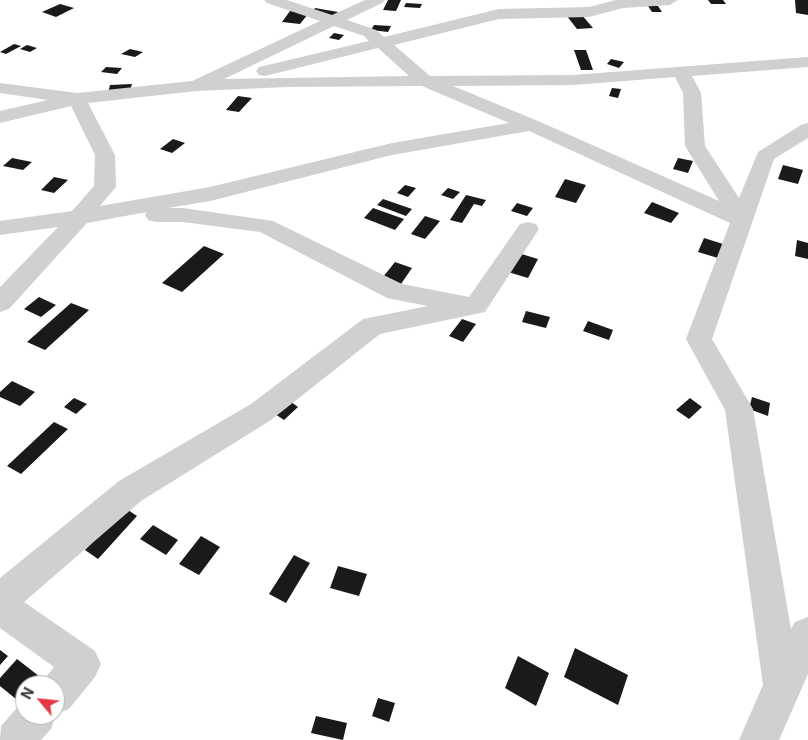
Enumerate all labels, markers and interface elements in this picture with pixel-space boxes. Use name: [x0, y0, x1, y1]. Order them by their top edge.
north arrow: [15, 675, 65, 725]
text: N: [17, 684, 37, 702]

